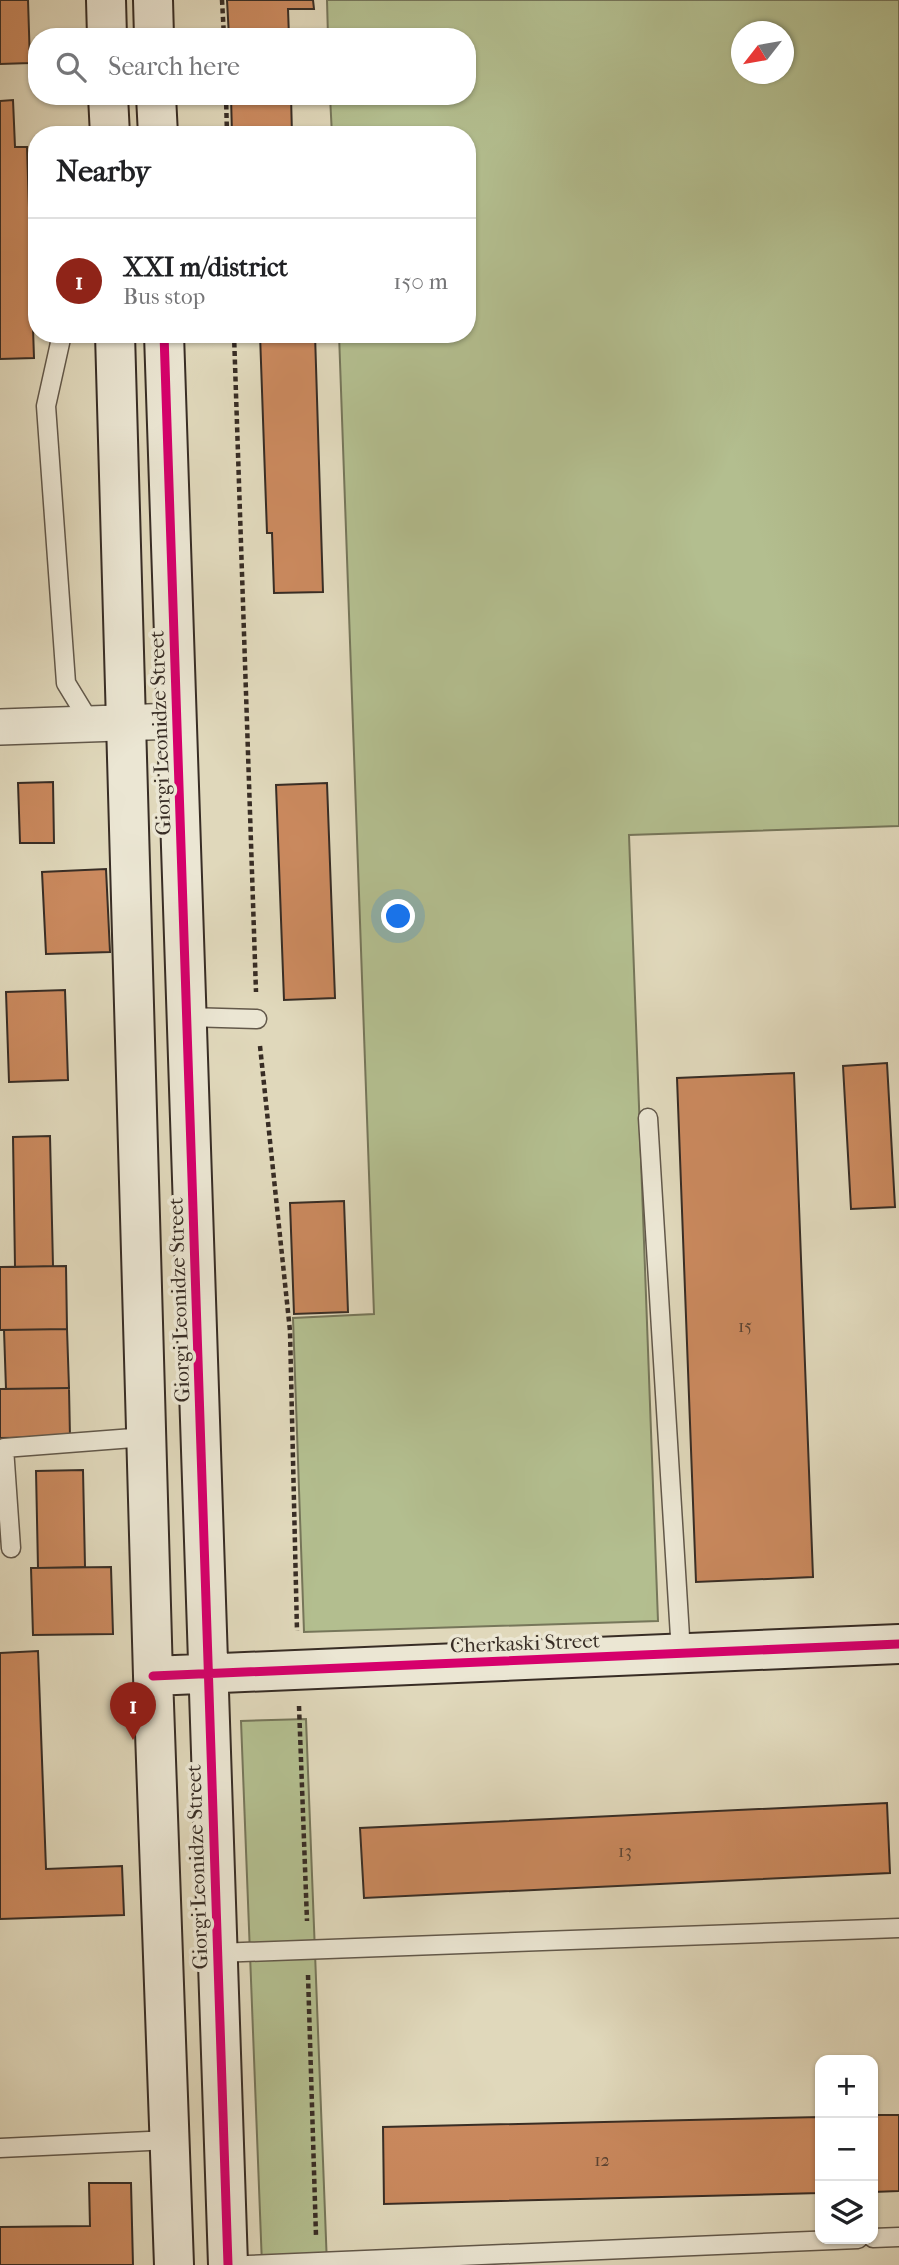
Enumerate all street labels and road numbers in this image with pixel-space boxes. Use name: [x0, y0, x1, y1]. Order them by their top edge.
street label: Giorgi Leonidze Street: [144, 630, 176, 836]
street label: Giorgi Leonidze Street: [163, 1197, 195, 1403]
street label: Cherkaski Street: [450, 1628, 601, 1658]
street label: Giorgi Leonidze Street: [181, 1764, 213, 1970]

